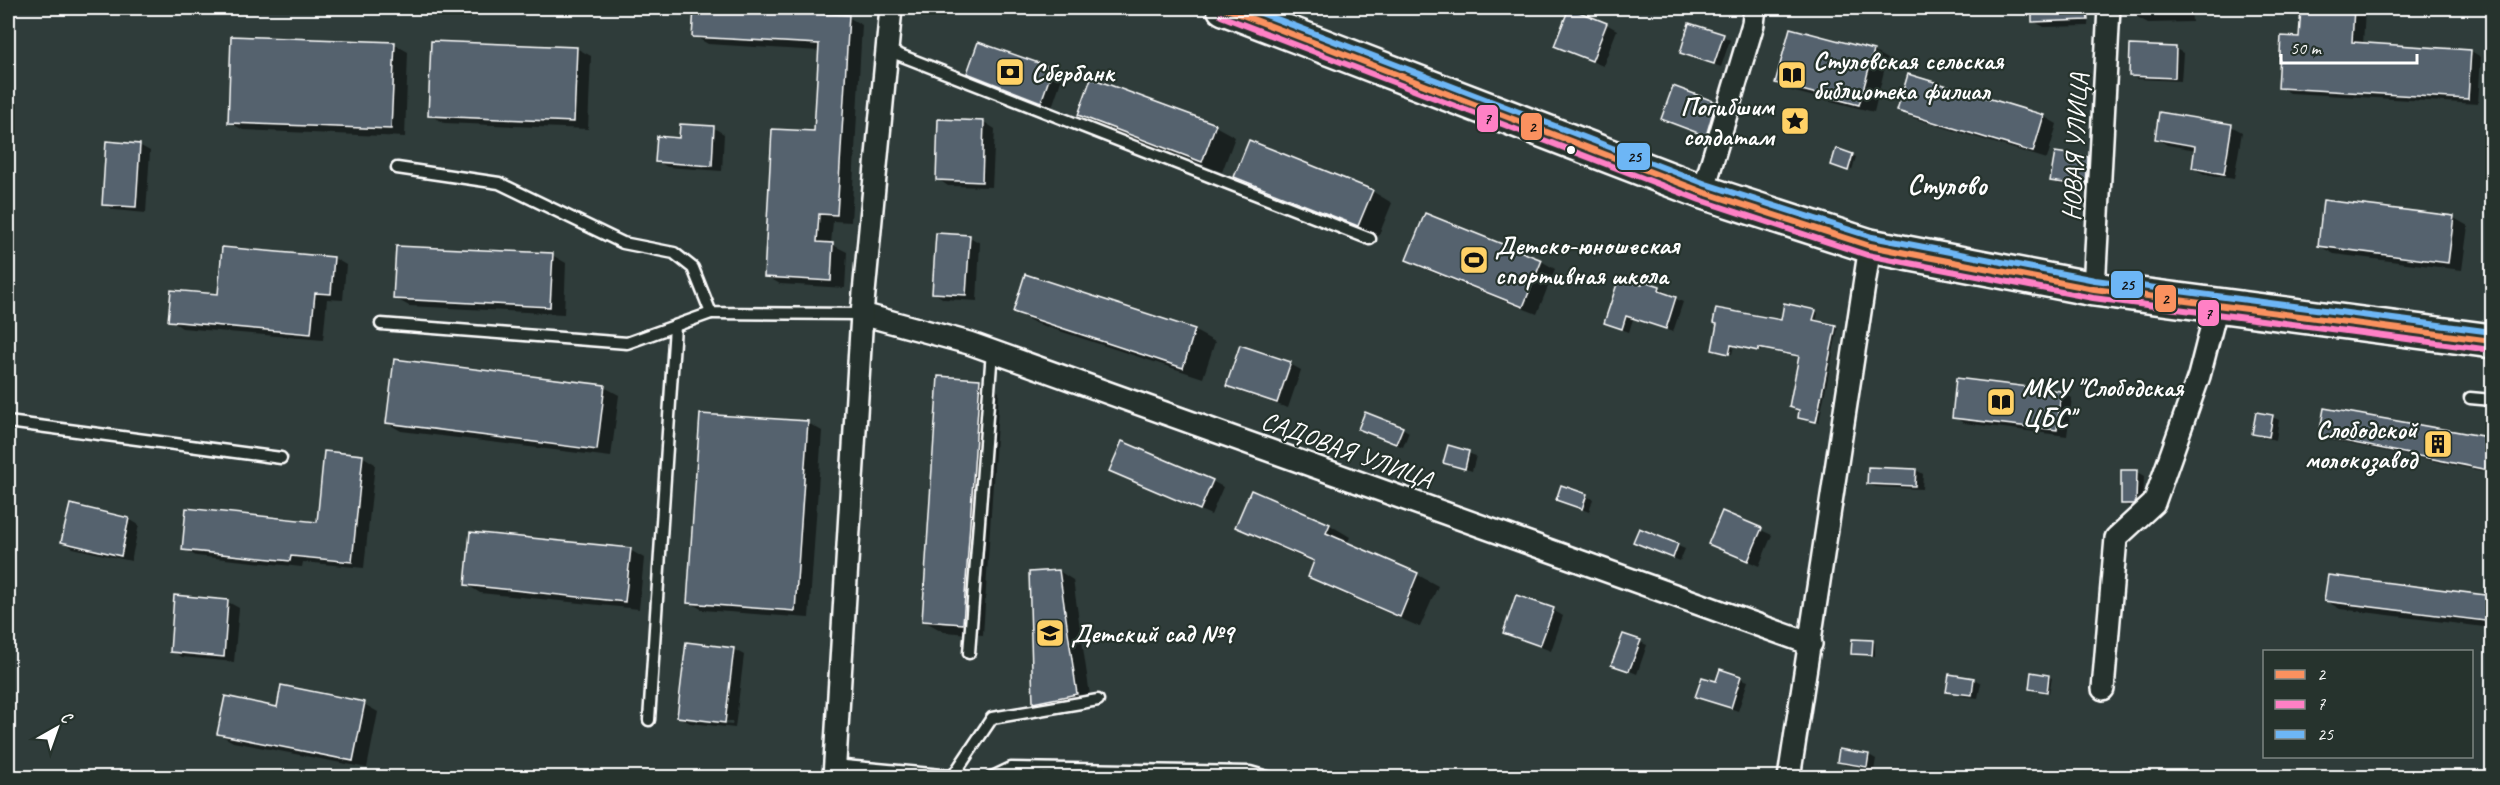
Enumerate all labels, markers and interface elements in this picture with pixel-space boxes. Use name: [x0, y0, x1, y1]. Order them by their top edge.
scale bar: [2281, 27, 2418, 65]
text: 50 m: [2290, 37, 2323, 59]
place label: Стуловская сельская библиотека филиал: [1813, 44, 2005, 107]
bank icon: Сбербанк: [994, 56, 1026, 88]
place label: Сбербанк: [1031, 56, 1116, 89]
library icon: Стуловская сельская библиотека филиал: [1776, 59, 1808, 91]
street label: НОВАЯ УЛИЦА: [2055, 71, 2095, 222]
place label: Погибшим солдатам: [1680, 90, 1776, 153]
line badge: 7: [1476, 104, 1499, 133]
place icon: Погибшим солдатам: [1779, 105, 1811, 137]
text: 7: [1483, 109, 1492, 129]
line badge: 2: [1520, 112, 1543, 141]
text: 2: [1528, 117, 1537, 137]
line badge: 25: [1616, 142, 1651, 171]
unlabelled marker: [1565, 144, 1577, 156]
text: 25: [1627, 147, 1643, 167]
district label: Стулово: [1907, 167, 1989, 202]
place label: Детско-юношеская спортивная школа: [1495, 229, 1681, 292]
sports icon: Детско-юношеская спортивная школа: [1458, 244, 1490, 276]
line badge: 25: [2110, 270, 2144, 299]
text: 25: [2120, 275, 2136, 295]
line badge: 2: [2154, 284, 2177, 313]
text: 2: [2161, 289, 2170, 309]
line badge: 7: [2197, 299, 2220, 327]
text: 7: [2204, 304, 2213, 324]
place label: МКУ "Слободская ЦБС": [2022, 371, 2185, 434]
library icon: МКУ "Слободская ЦБС": [1985, 386, 2017, 418]
street label: САДОВАЯ УЛИЦА: [1257, 404, 1439, 497]
place label: Слободской молокозавод: [2305, 413, 2419, 476]
building icon: Слободской молокозавод: [2422, 428, 2454, 460]
school or university icon: Детский сад №9: [1034, 617, 1066, 649]
place label: Детский сад №9: [1071, 617, 1236, 650]
legend: [2263, 650, 2473, 758]
text: 2: [2317, 663, 2327, 685]
text: 7: [2317, 693, 2326, 715]
north arrow: [27, 698, 87, 758]
text: С: [57, 707, 77, 729]
text: 25: [2317, 723, 2334, 745]

